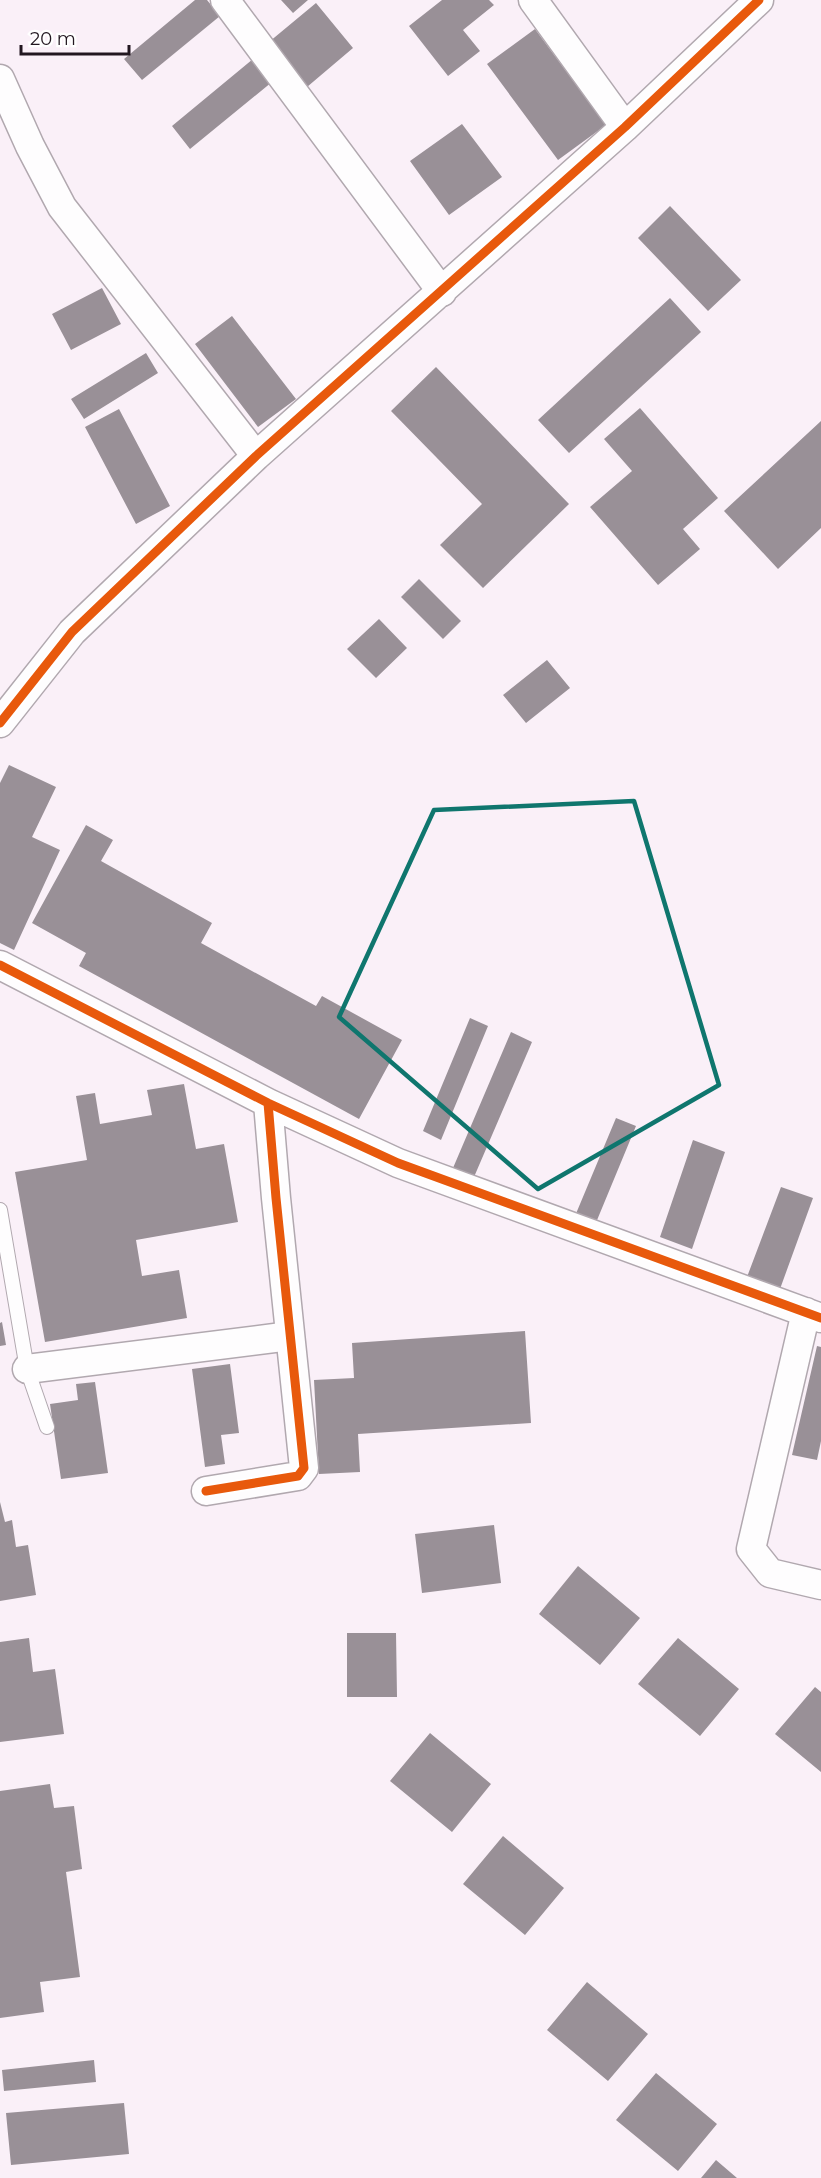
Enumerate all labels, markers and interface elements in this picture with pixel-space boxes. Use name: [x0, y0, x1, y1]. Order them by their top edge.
scale bar: [21, 18, 129, 56]
text: 20 m: [30, 28, 76, 50]

